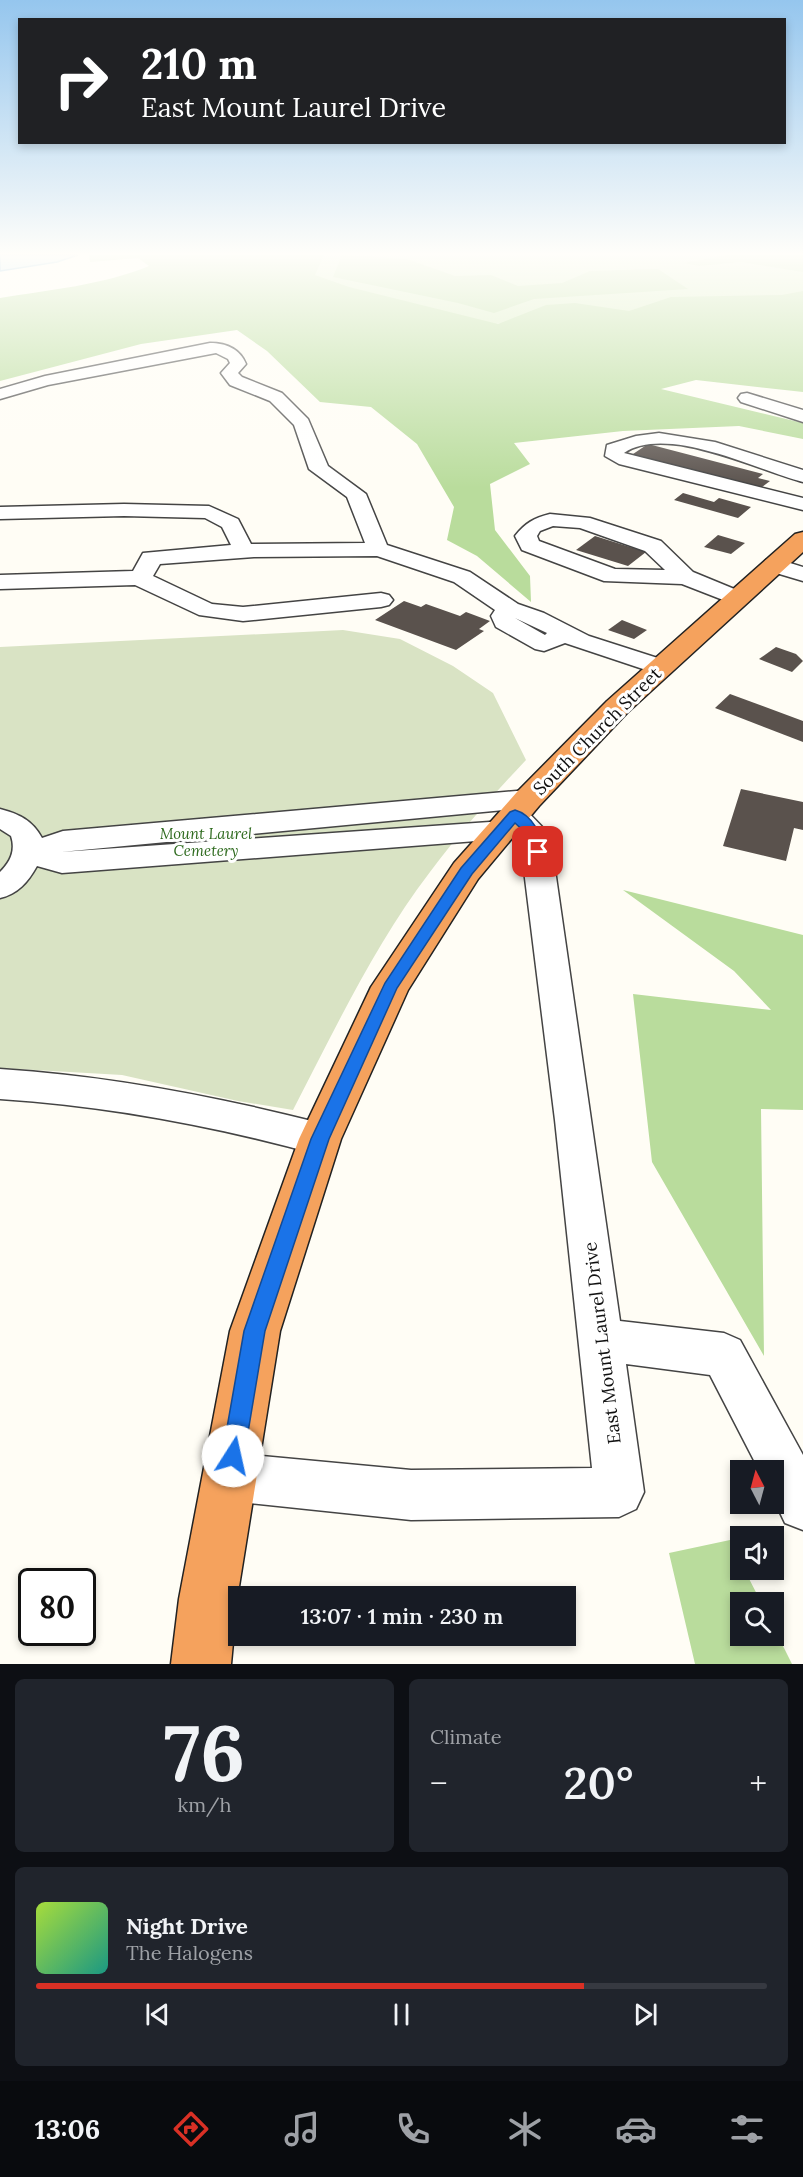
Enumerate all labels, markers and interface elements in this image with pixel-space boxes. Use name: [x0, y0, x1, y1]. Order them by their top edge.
text: 210 m: [141, 37, 257, 91]
icon: right: [42, 42, 120, 120]
text: East Mount Laurel Drive: [141, 90, 446, 124]
street label: South Church Street: [528, 662, 666, 800]
park label: Mount Laurel Cemetery: [160, 824, 253, 860]
pin: [512, 826, 563, 877]
icon: arrive: [521, 835, 554, 868]
street label: East Mount Laurel Drive: [578, 1240, 626, 1445]
position arrow: [201, 1424, 265, 1488]
north arrow: [730, 1460, 784, 1514]
map controls: [730, 1460, 784, 1646]
button: sound: [730, 1526, 784, 1580]
speed limit sign: 80: [18, 1568, 96, 1646]
button: search: [730, 1592, 784, 1646]
text: 13:07 · 1 min · 230 m: [301, 1602, 503, 1630]
text: 76: [164, 1703, 245, 1802]
text: Climate: [430, 1724, 502, 1749]
text: 20°: [564, 1754, 633, 1811]
text: −: [430, 1762, 448, 1804]
text: +: [749, 1762, 767, 1804]
text: km/h: [177, 1792, 232, 1817]
text: Night Drive: [126, 1912, 248, 1940]
text: The Halogens: [126, 1940, 253, 1965]
icon: previous: [141, 1998, 174, 2031]
icon: pause: [385, 1998, 418, 2031]
icon: next: [629, 1998, 662, 2031]
icon: directions: [170, 2108, 212, 2150]
icon: music: [281, 2108, 323, 2150]
icon: phone: [392, 2108, 434, 2150]
icon: climate: [504, 2108, 546, 2150]
icon: car: [615, 2108, 657, 2150]
icon: filters: [726, 2108, 768, 2150]
text: 13:06: [35, 2112, 100, 2146]

